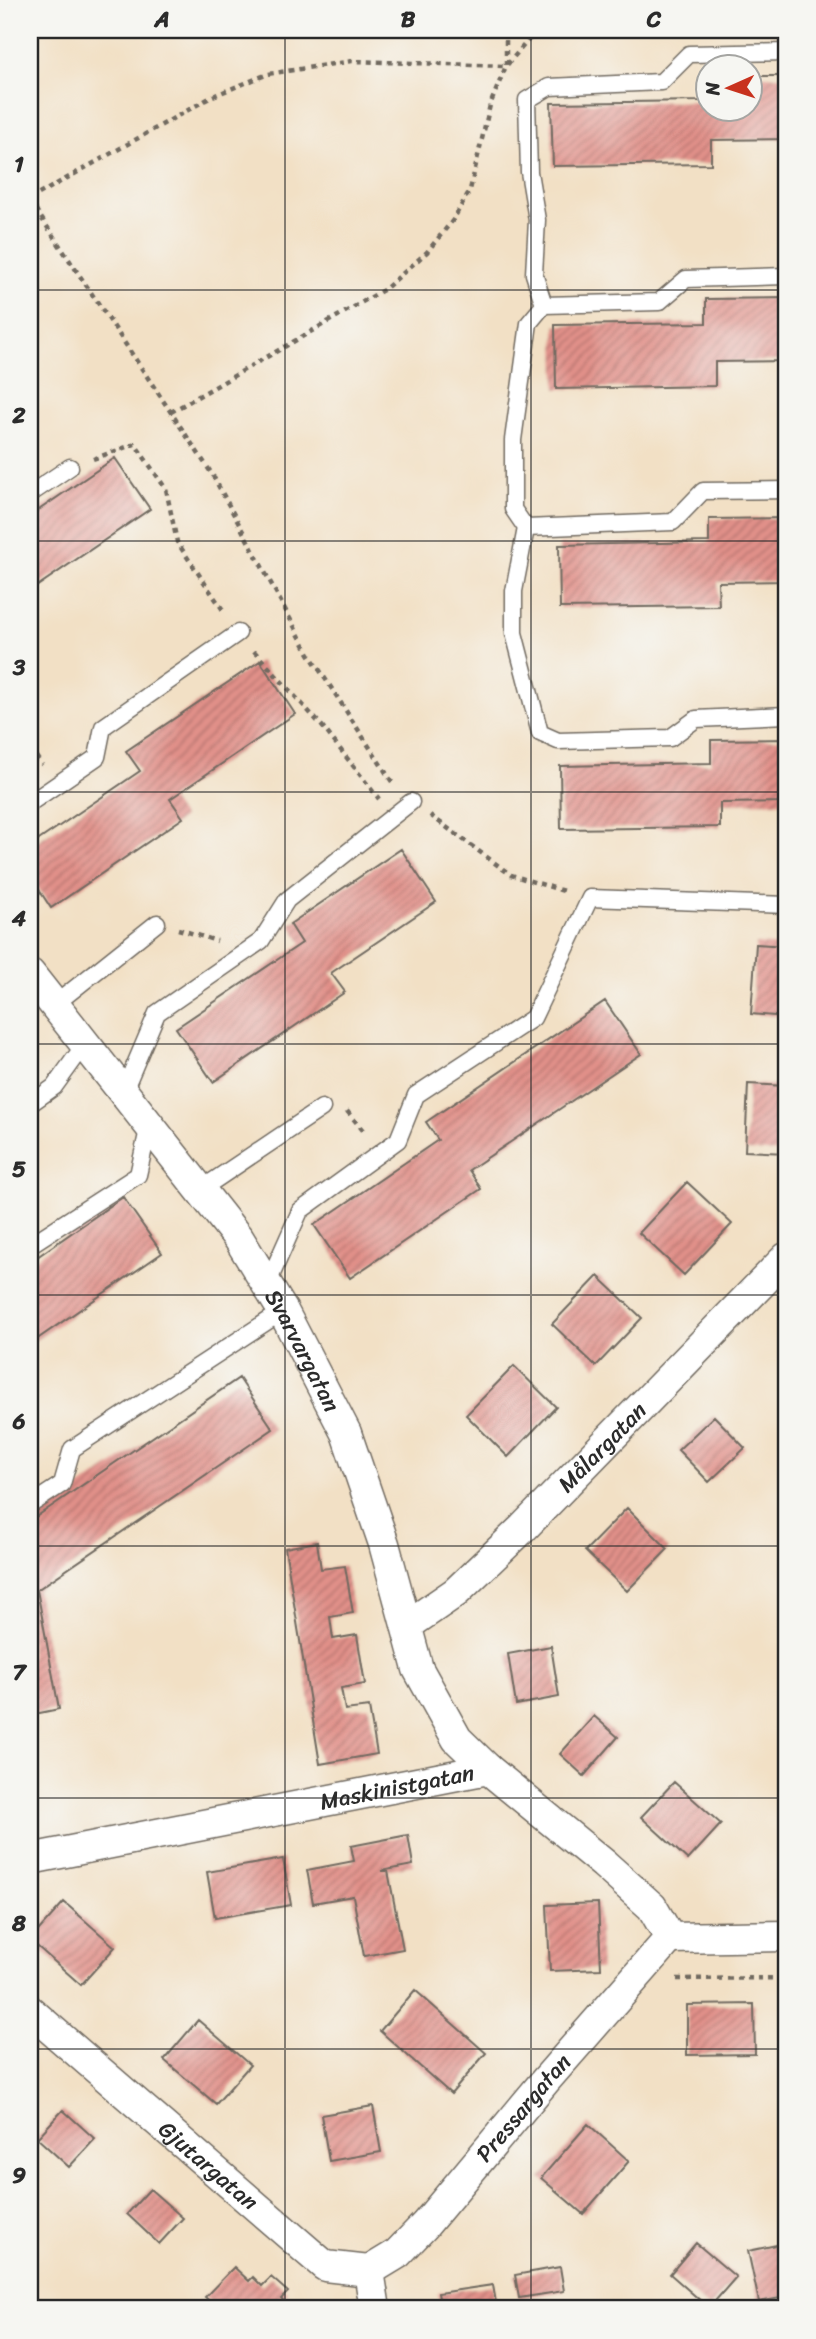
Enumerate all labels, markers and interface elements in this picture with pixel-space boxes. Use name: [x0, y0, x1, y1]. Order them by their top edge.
text: A: [153, 0, 170, 40]
text: B: [401, 0, 416, 40]
text: C: [646, 0, 662, 40]
north arrow: [694, 52, 764, 122]
text: N: [696, 81, 729, 97]
text: 1: [14, 144, 24, 185]
text: 2: [11, 395, 26, 436]
text: 3: [12, 647, 26, 688]
text: 4: [11, 898, 27, 939]
text: 5: [12, 1149, 26, 1190]
street label: Svarvargatan: [253, 1281, 352, 1419]
street label: Målargatan: [547, 1392, 657, 1503]
text: 6: [11, 1401, 26, 1442]
text: 7: [12, 1652, 27, 1693]
street label: Maskinistgatan: [316, 1752, 478, 1823]
text: 8: [11, 1903, 26, 1944]
street label: Pressargatan: [465, 2044, 582, 2172]
street label: Gjutargatan: [148, 2110, 268, 2222]
text: 9: [12, 2155, 26, 2196]

